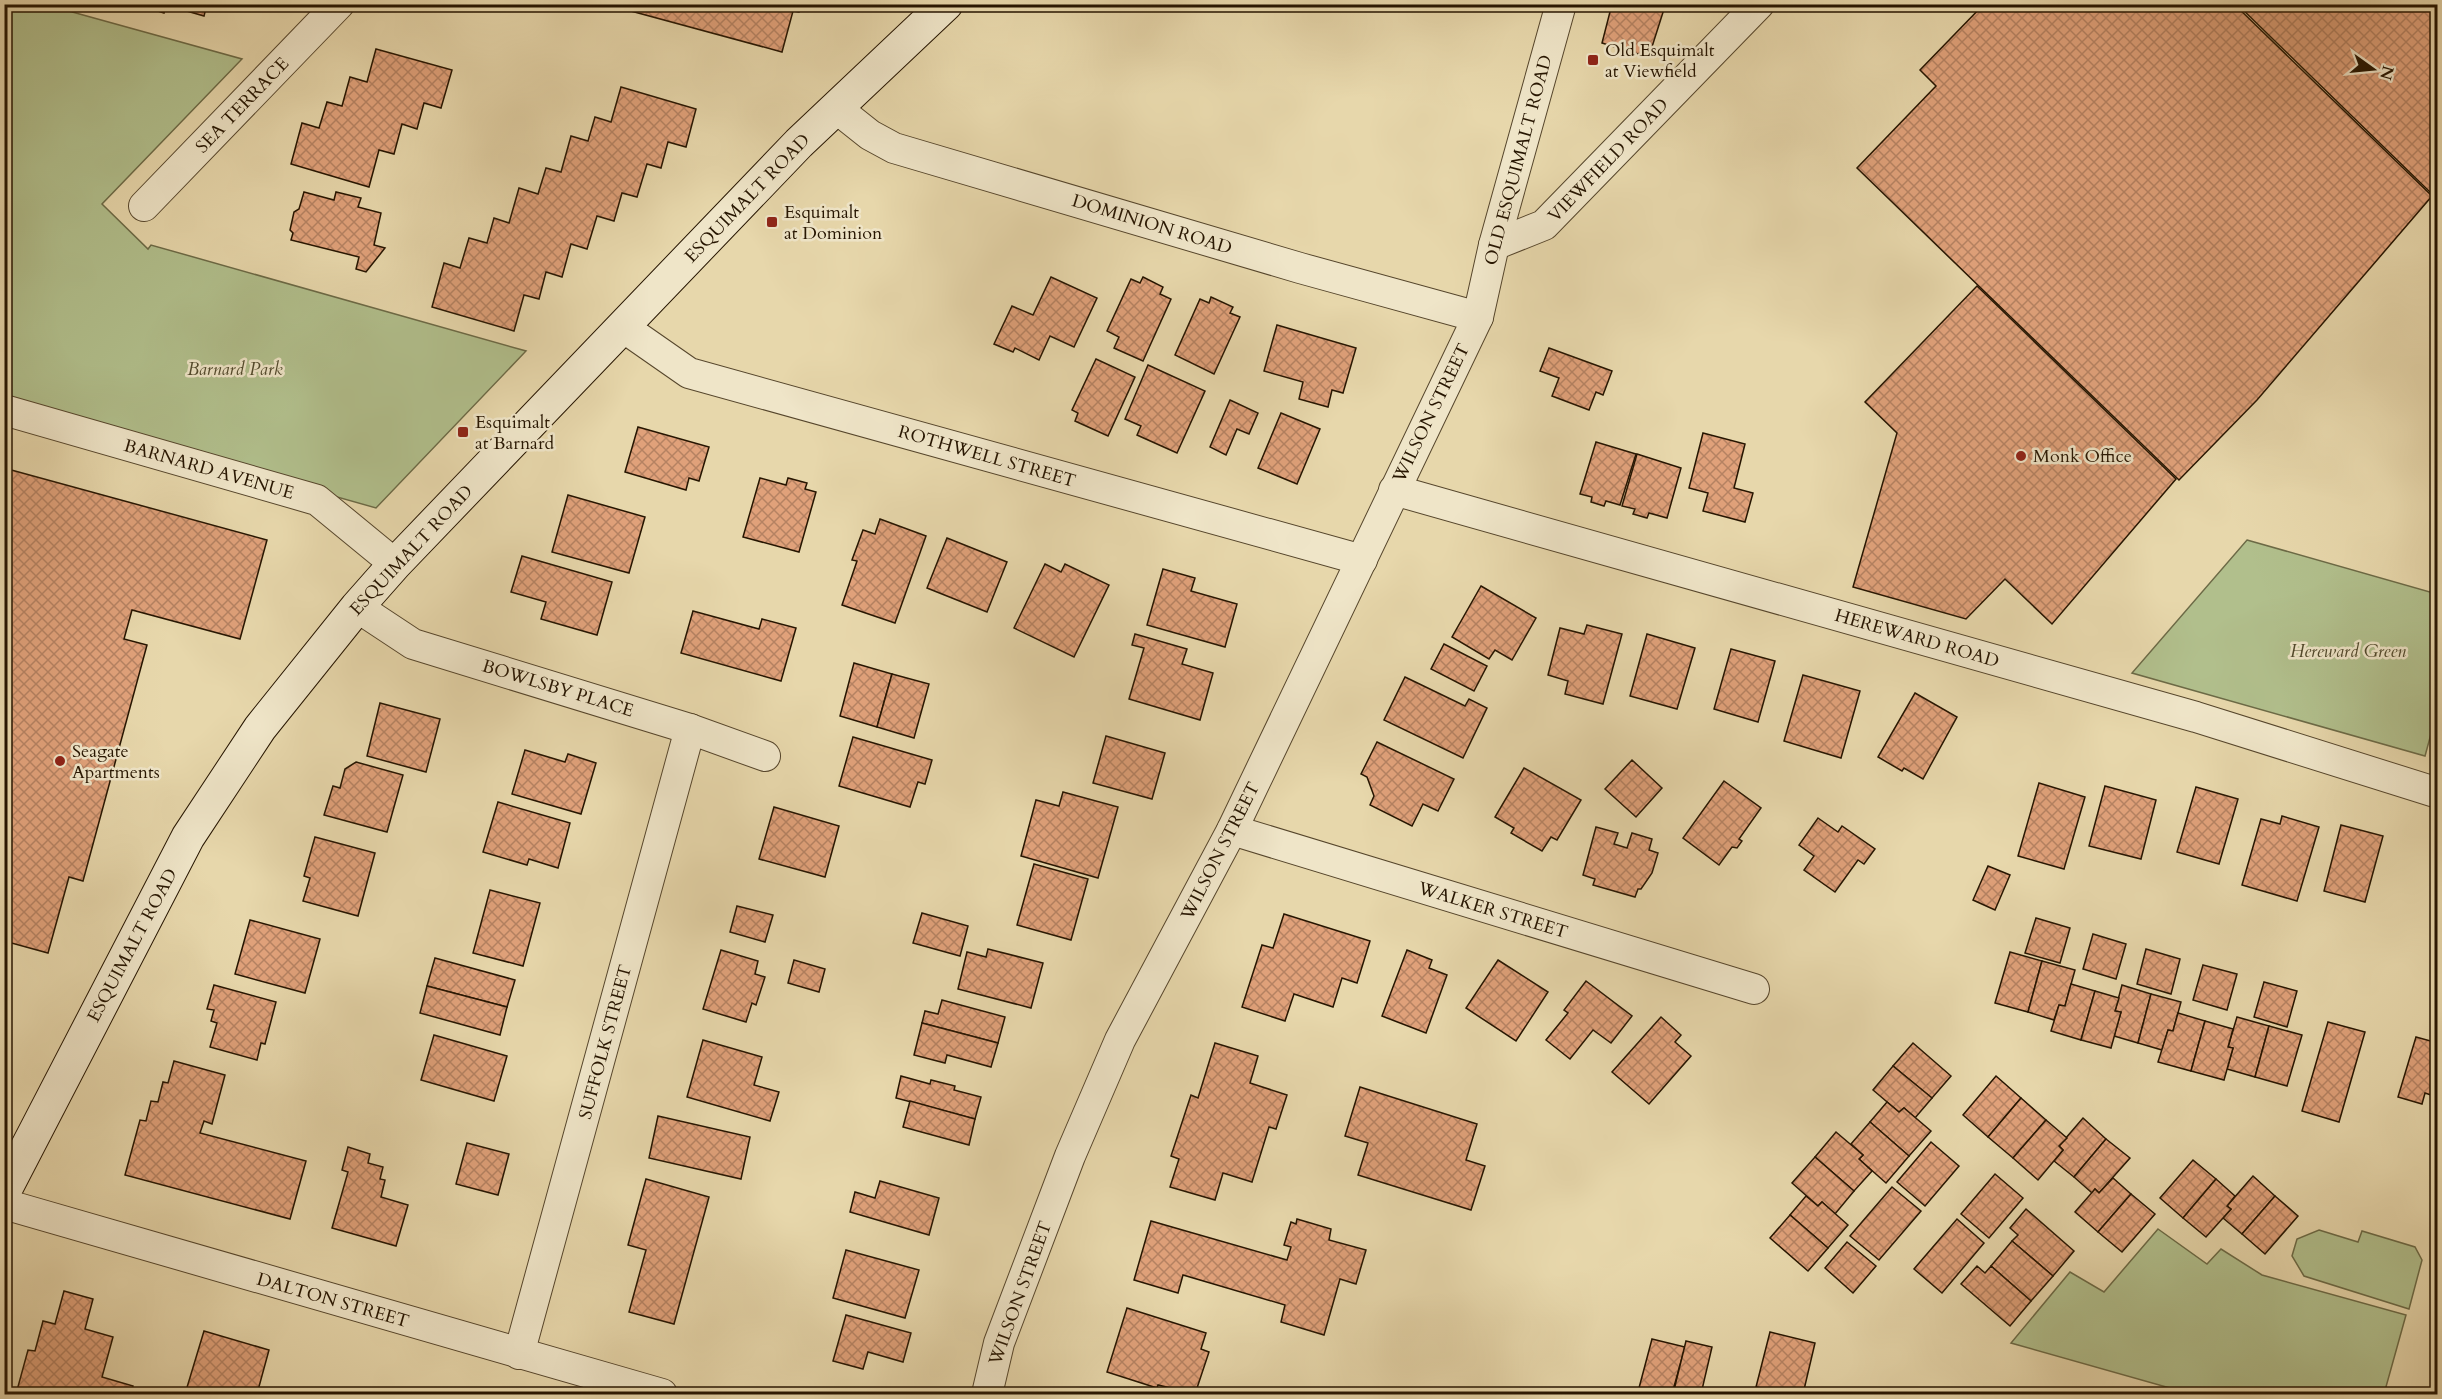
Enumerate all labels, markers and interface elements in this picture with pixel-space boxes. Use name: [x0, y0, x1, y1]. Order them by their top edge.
place label: Old Esquimalt at Viewfield: [1605, 38, 1715, 84]
north arrow: [2343, 39, 2403, 99]
street label: SEA TERRACE: [190, 52, 295, 159]
street label: OLD ESQUIMALT ROAD: [1478, 52, 1559, 268]
marker: Old Esquimalt at Viewfield: [1586, 53, 1600, 67]
text: N: [2374, 63, 2399, 82]
street label: VIEWFIELD ROAD: [1543, 93, 1674, 228]
street label: ESQUIMALT ROAD: [679, 128, 816, 268]
street label: DOMINION ROAD: [1069, 188, 1235, 261]
place label: Esquimalt at Dominion: [784, 200, 883, 246]
marker: Esquimalt at Dominion: [765, 215, 779, 229]
street label: WILSON STREET: [1387, 340, 1476, 488]
park label: Barnard Park: [187, 357, 283, 382]
place label: Esquimalt at Barnard: [475, 410, 554, 456]
street label: ROTHWELL STREET: [895, 419, 1079, 494]
marker: Esquimalt at Barnard: [456, 425, 470, 439]
street label: BARNARD AVENUE: [121, 433, 297, 506]
place label: Monk Office: [2033, 444, 2132, 469]
marker: Monk Office: [2014, 449, 2028, 463]
street label: ESQUIMALT ROAD: [344, 479, 479, 621]
street label: HEREWARD ROAD: [1832, 603, 2002, 674]
park label: Hereward Green: [2290, 639, 2406, 664]
street label: BOWLSBY PLACE: [479, 654, 637, 723]
place label: Seagate Apartments: [72, 739, 160, 785]
marker: Seagate Apartments: [53, 754, 67, 768]
street label: WILSON STREET: [1174, 778, 1266, 925]
street label: ESQUIMALT ROAD: [81, 864, 184, 1026]
street label: WALKER STREET: [1414, 876, 1571, 945]
street label: SUFFOLK STREET: [573, 962, 638, 1122]
street label: WILSON STREET: [982, 1218, 1058, 1370]
street label: DALTON STREET: [254, 1267, 412, 1334]

